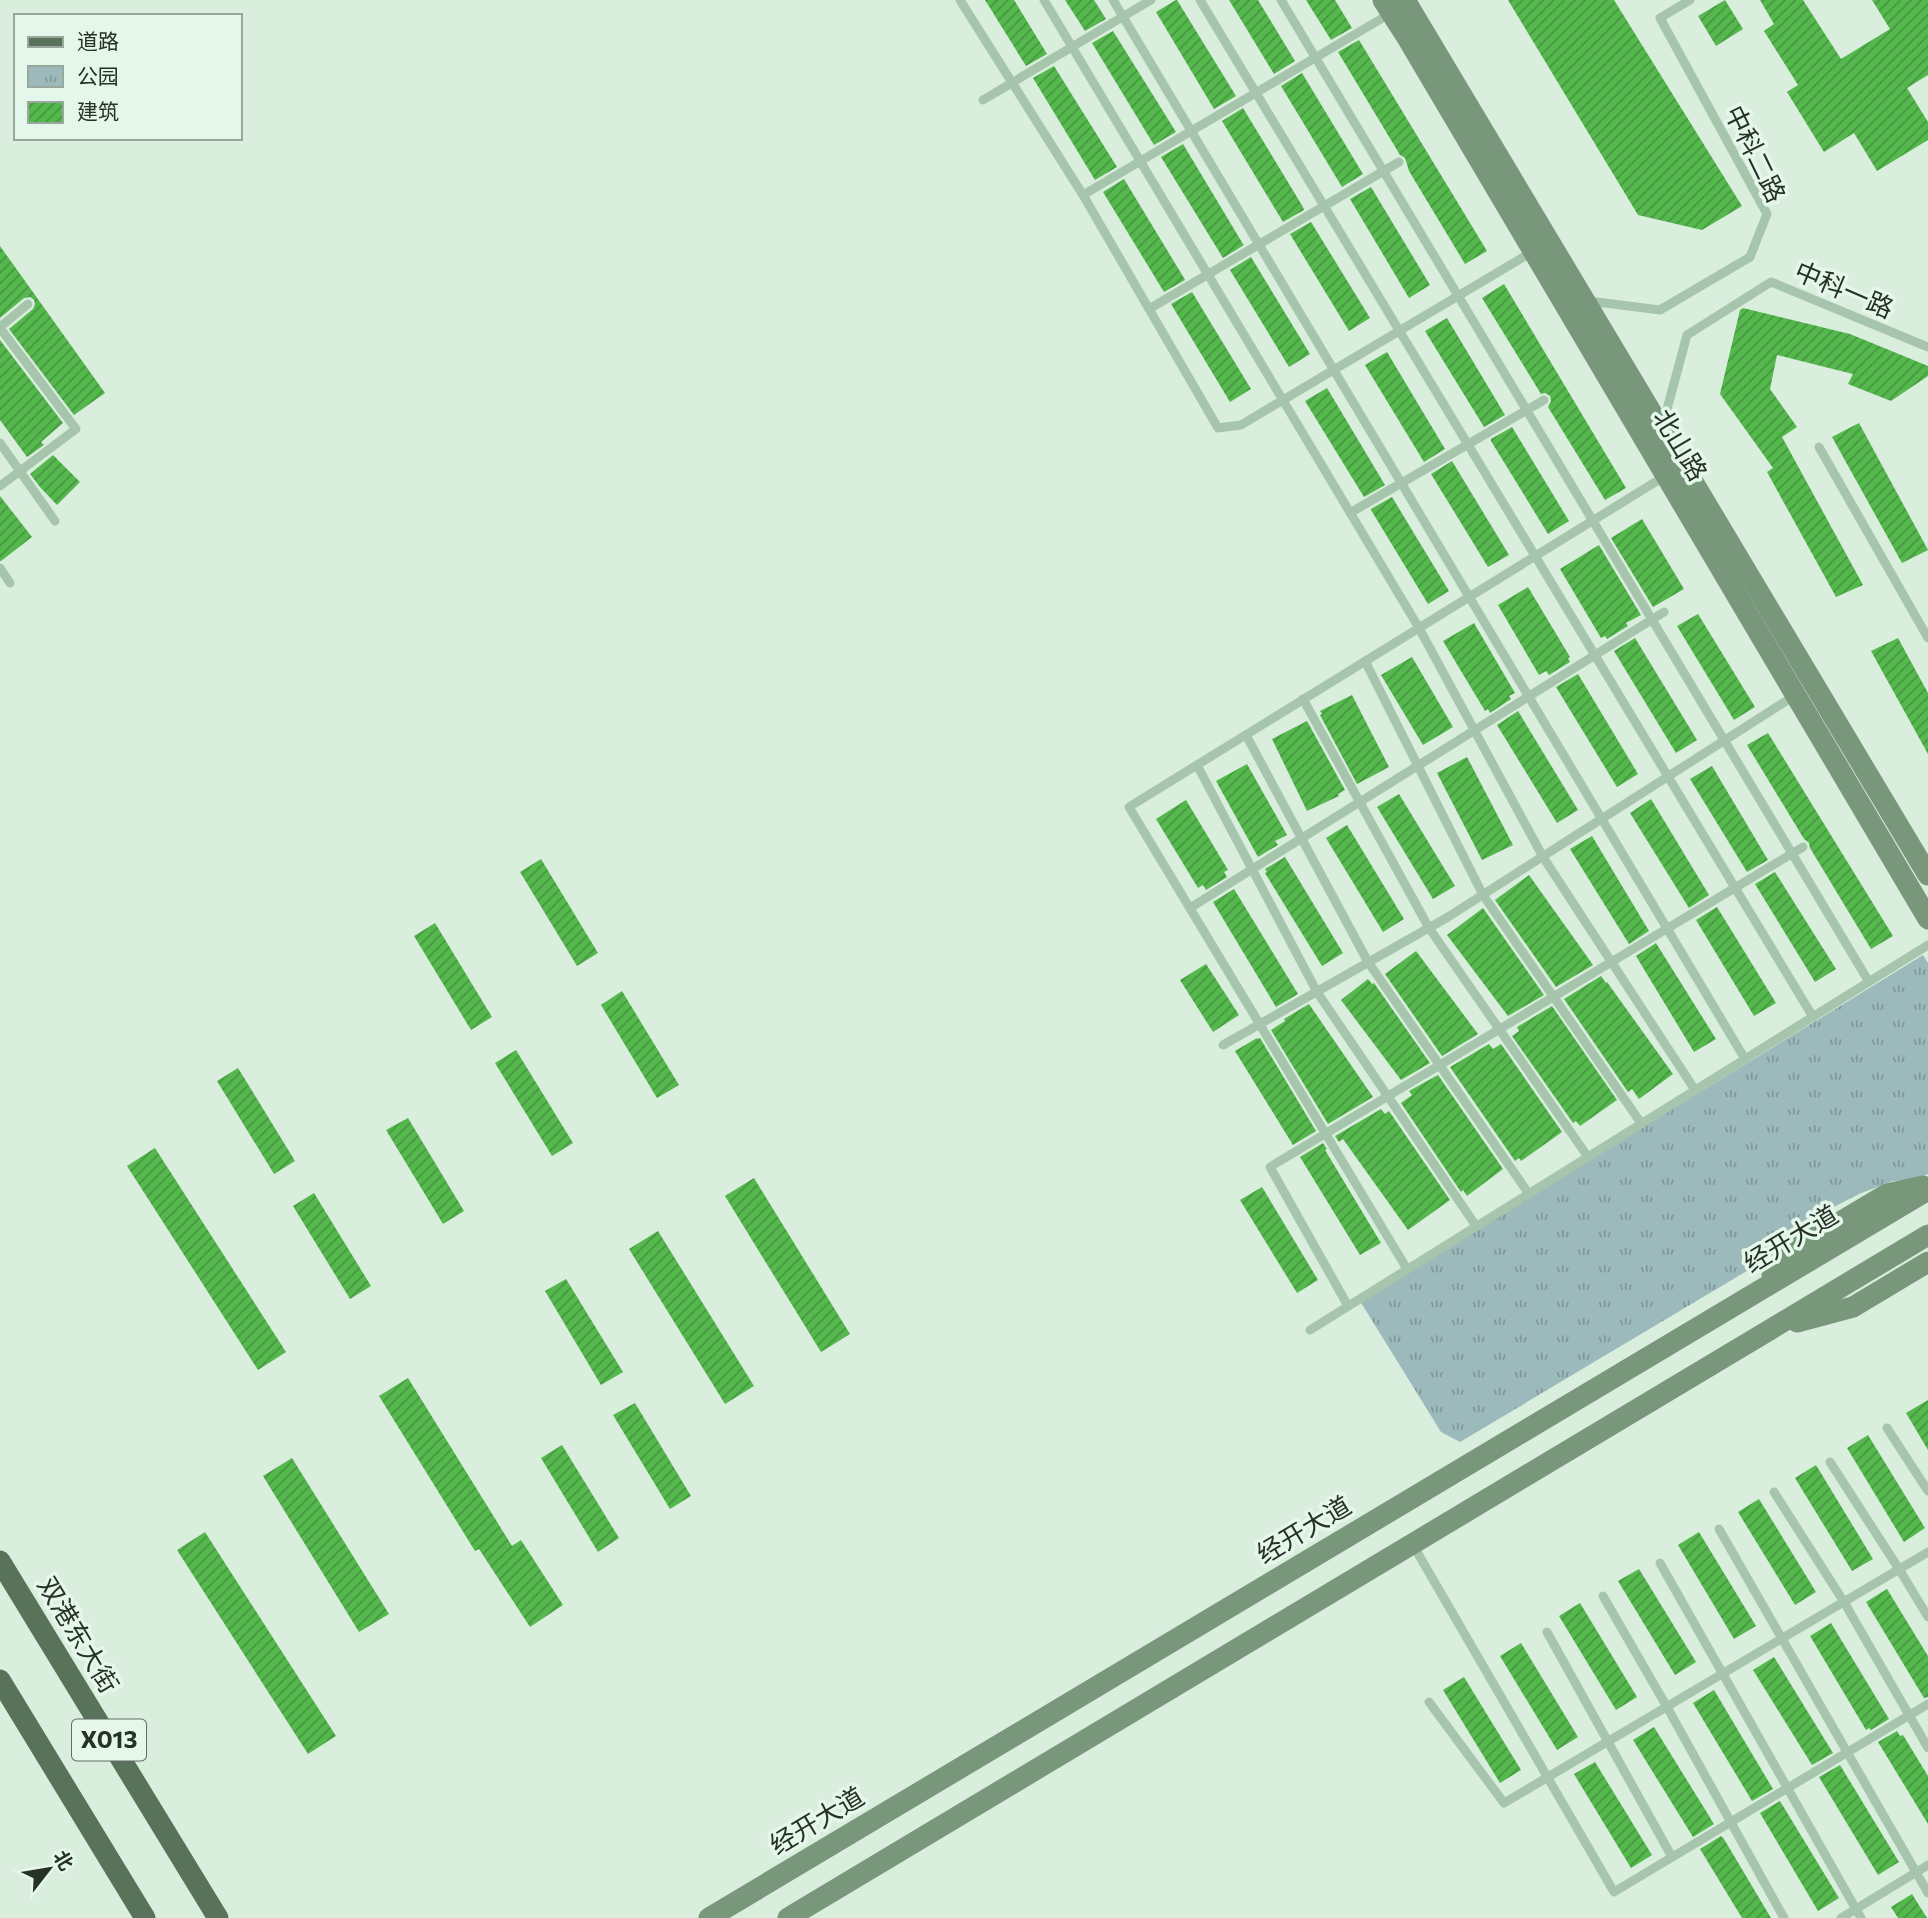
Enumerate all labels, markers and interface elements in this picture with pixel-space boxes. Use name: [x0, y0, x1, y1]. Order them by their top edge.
legend: [14, 14, 242, 140]
text: 道路: [77, 28, 119, 53]
text: 公园: [77, 63, 119, 88]
text: 建筑: [77, 98, 119, 123]
street label: 中科二路: [1720, 100, 1793, 207]
street label: 中科一路: [1791, 254, 1899, 323]
street label: 北山路: [1648, 403, 1715, 486]
street label: 经开大道: [1738, 1198, 1843, 1278]
street label: 经开大道: [1251, 1489, 1356, 1569]
street label: 双港东大街: [33, 1571, 126, 1698]
road number: X013: [72, 1720, 146, 1760]
street label: 经开大道: [764, 1780, 869, 1860]
north arrow: [14, 1834, 84, 1904]
text: 北: [49, 1846, 79, 1874]

